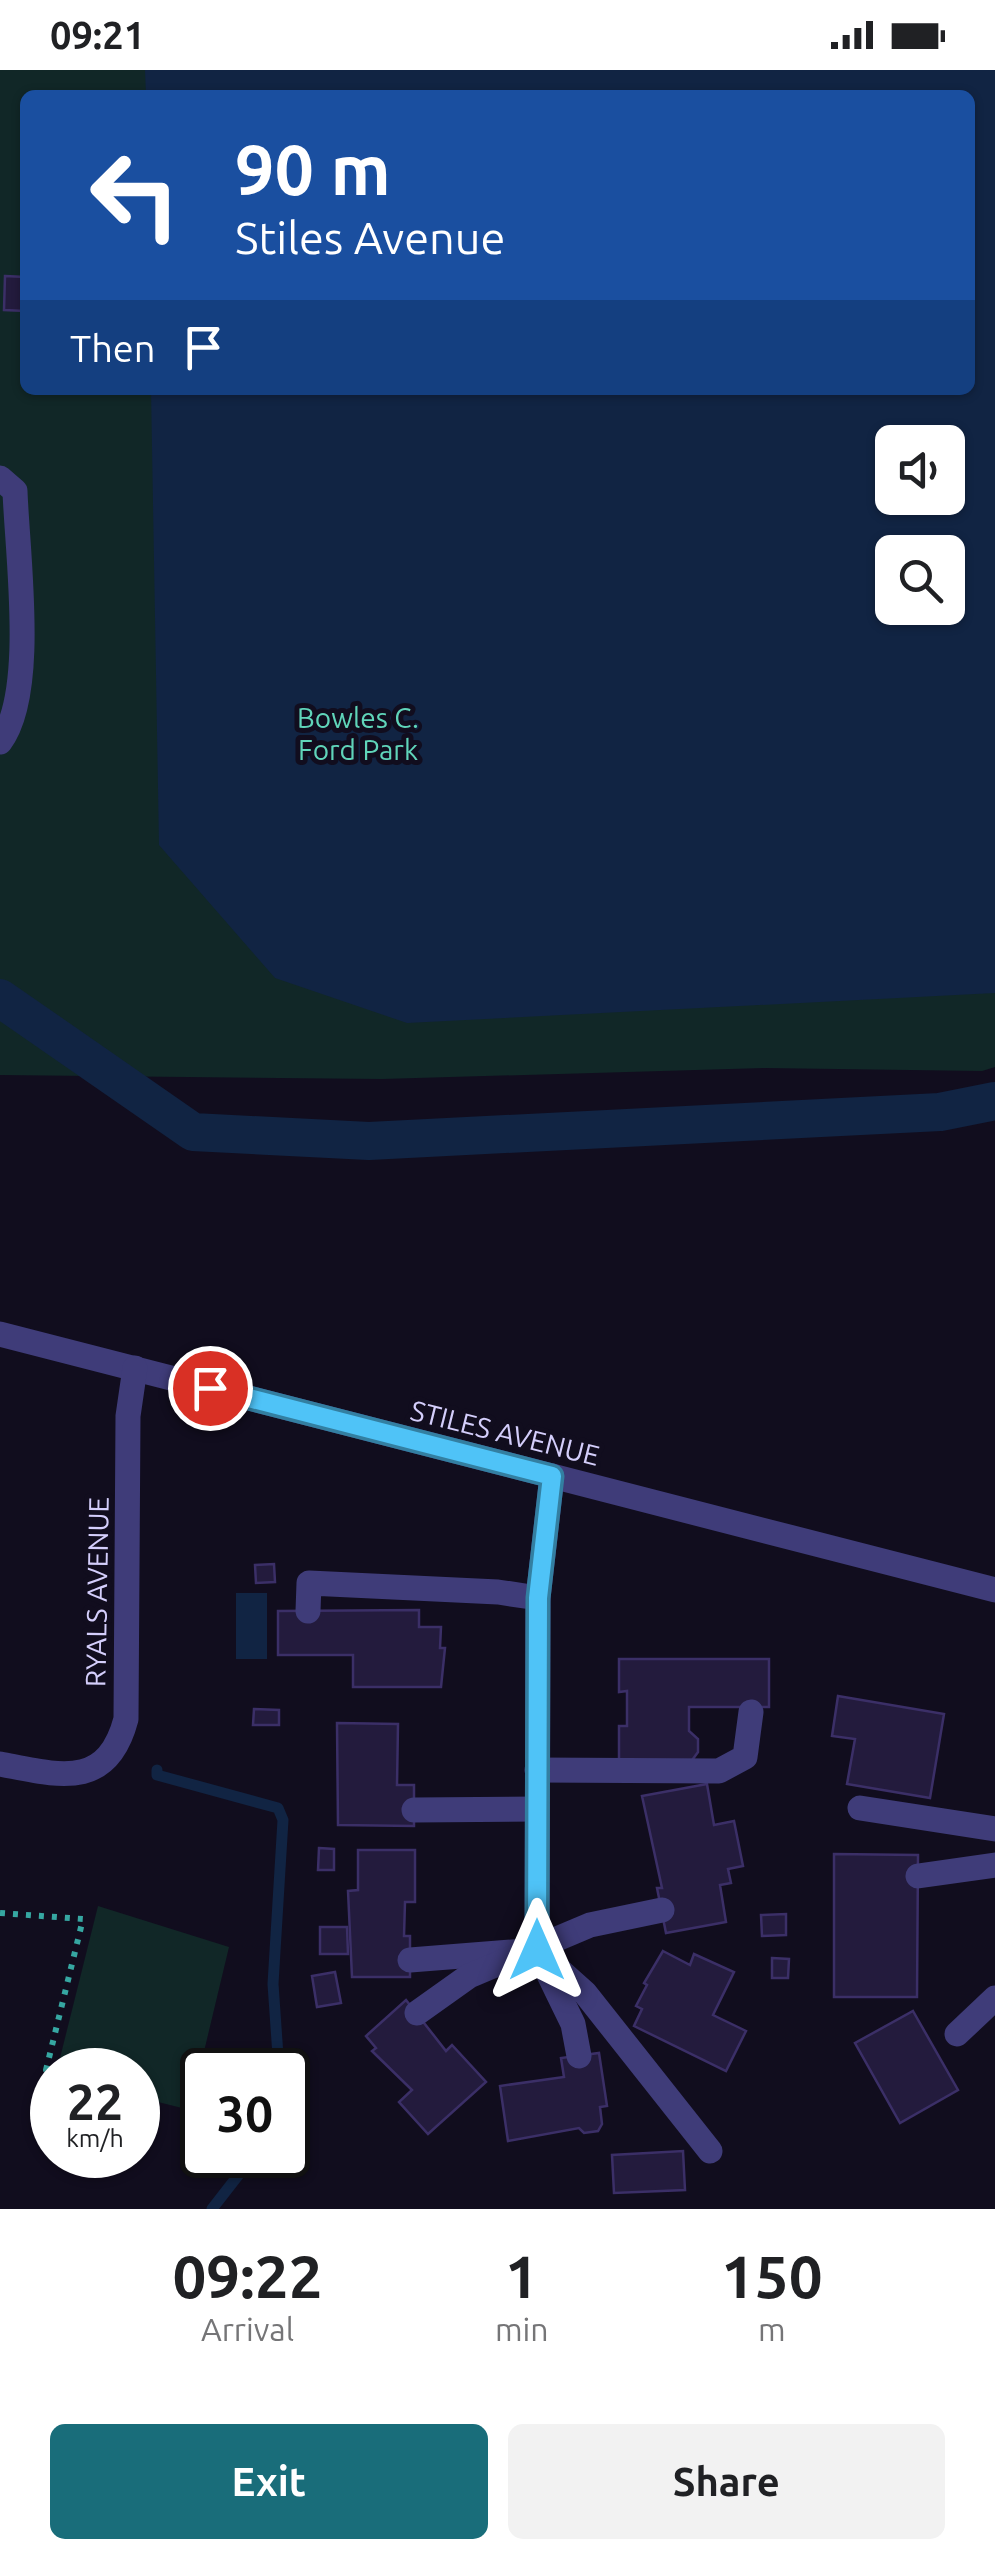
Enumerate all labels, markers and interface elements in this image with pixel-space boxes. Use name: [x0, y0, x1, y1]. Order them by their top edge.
text: 09:21: [50, 14, 145, 56]
icon: left: [70, 130, 200, 260]
text: 90 m: [235, 130, 391, 208]
text: Stiles Avenue: [235, 212, 505, 263]
icon: arrive: [176, 320, 231, 375]
text: Then: [70, 327, 156, 369]
map controls: [875, 425, 965, 625]
button: sound: [875, 425, 965, 515]
button: search: [875, 535, 965, 625]
park label: Bowles C. Ford Park: [297, 702, 419, 765]
pin: [168, 1346, 253, 1431]
icon: arrive: [183, 1361, 238, 1416]
street label: STILES AVENUE: [408, 1394, 603, 1471]
street label: RYALS AVENUE: [79, 1497, 114, 1687]
position arrow: [485, 1898, 589, 2002]
speed limit sign: 30: [180, 2048, 310, 2178]
text: 22: [67, 2073, 123, 2129]
text: km/h: [66, 2124, 124, 2152]
text: 09:22: [172, 2242, 323, 2309]
text: 1: [505, 2242, 539, 2309]
text: 150: [721, 2242, 823, 2309]
text: Arrival: [201, 2311, 294, 2347]
text: min: [495, 2311, 549, 2347]
text: m: [758, 2311, 786, 2347]
button: Exit: [50, 2424, 488, 2539]
button: Share: [508, 2424, 945, 2539]

